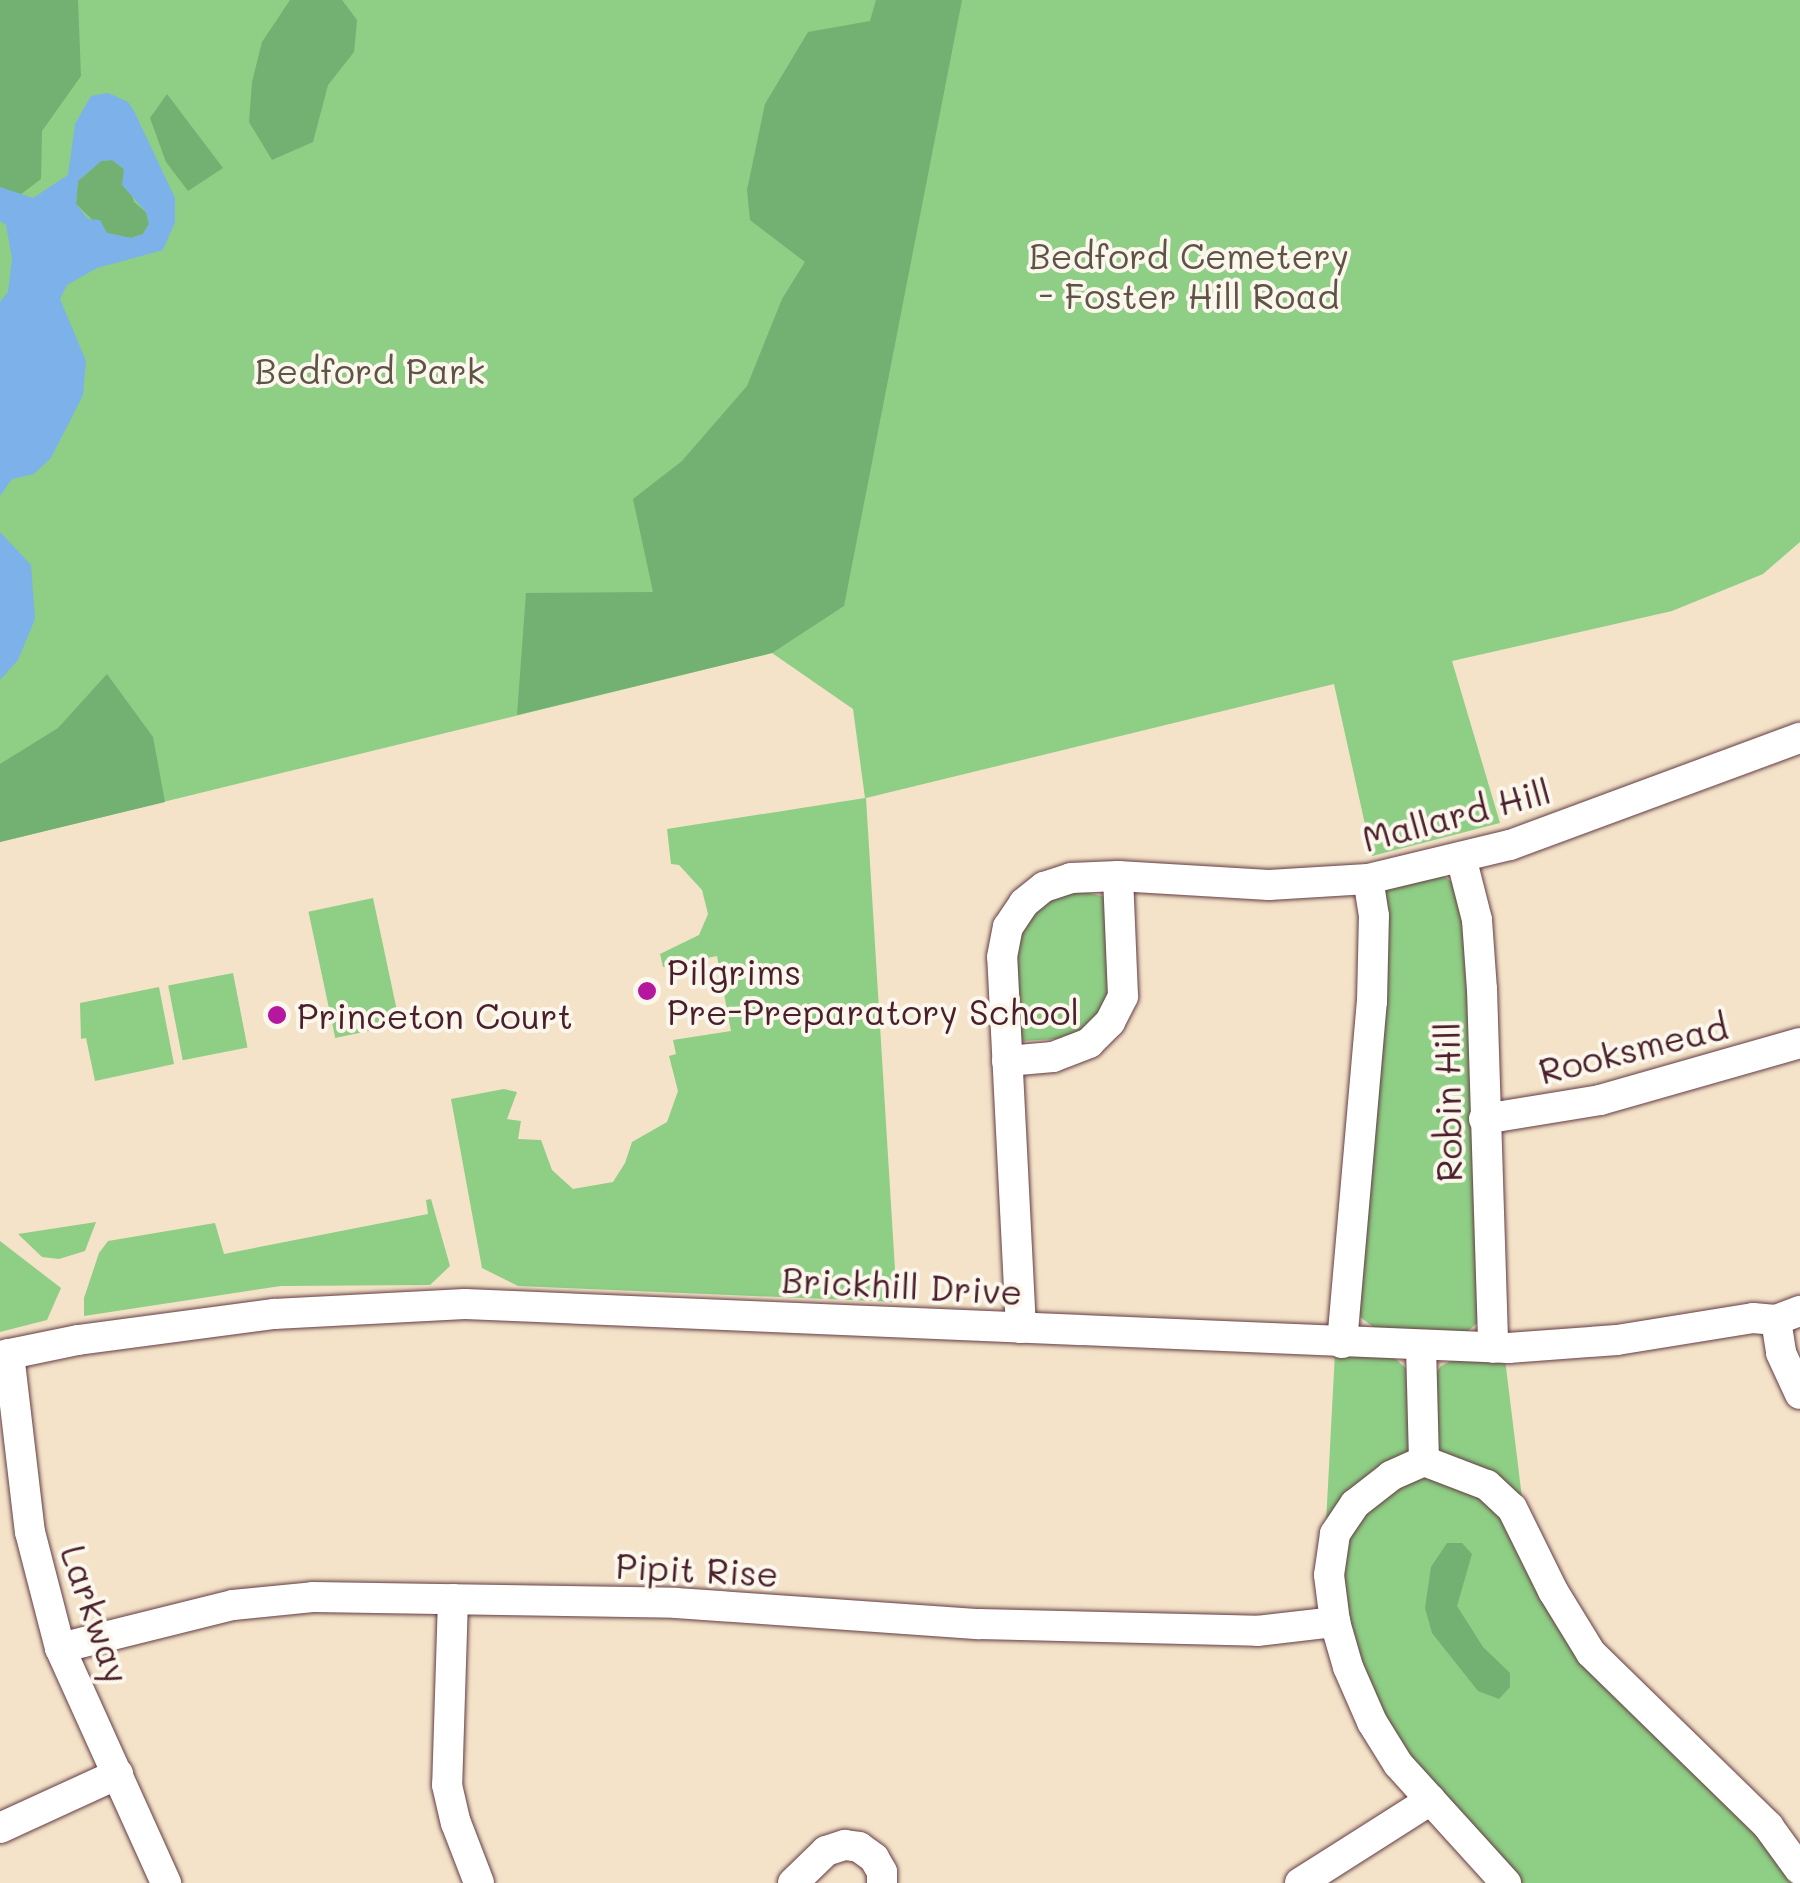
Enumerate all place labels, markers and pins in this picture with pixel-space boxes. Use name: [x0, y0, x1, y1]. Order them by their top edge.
place label: Pilgrims Pre-Preparatory School: [667, 950, 1079, 1032]
marker: Pilgrims Pre-Preparatory School: [636, 980, 658, 1002]
place label: Princeton Court: [297, 994, 573, 1036]
marker: Princeton Court: [266, 1004, 288, 1026]

